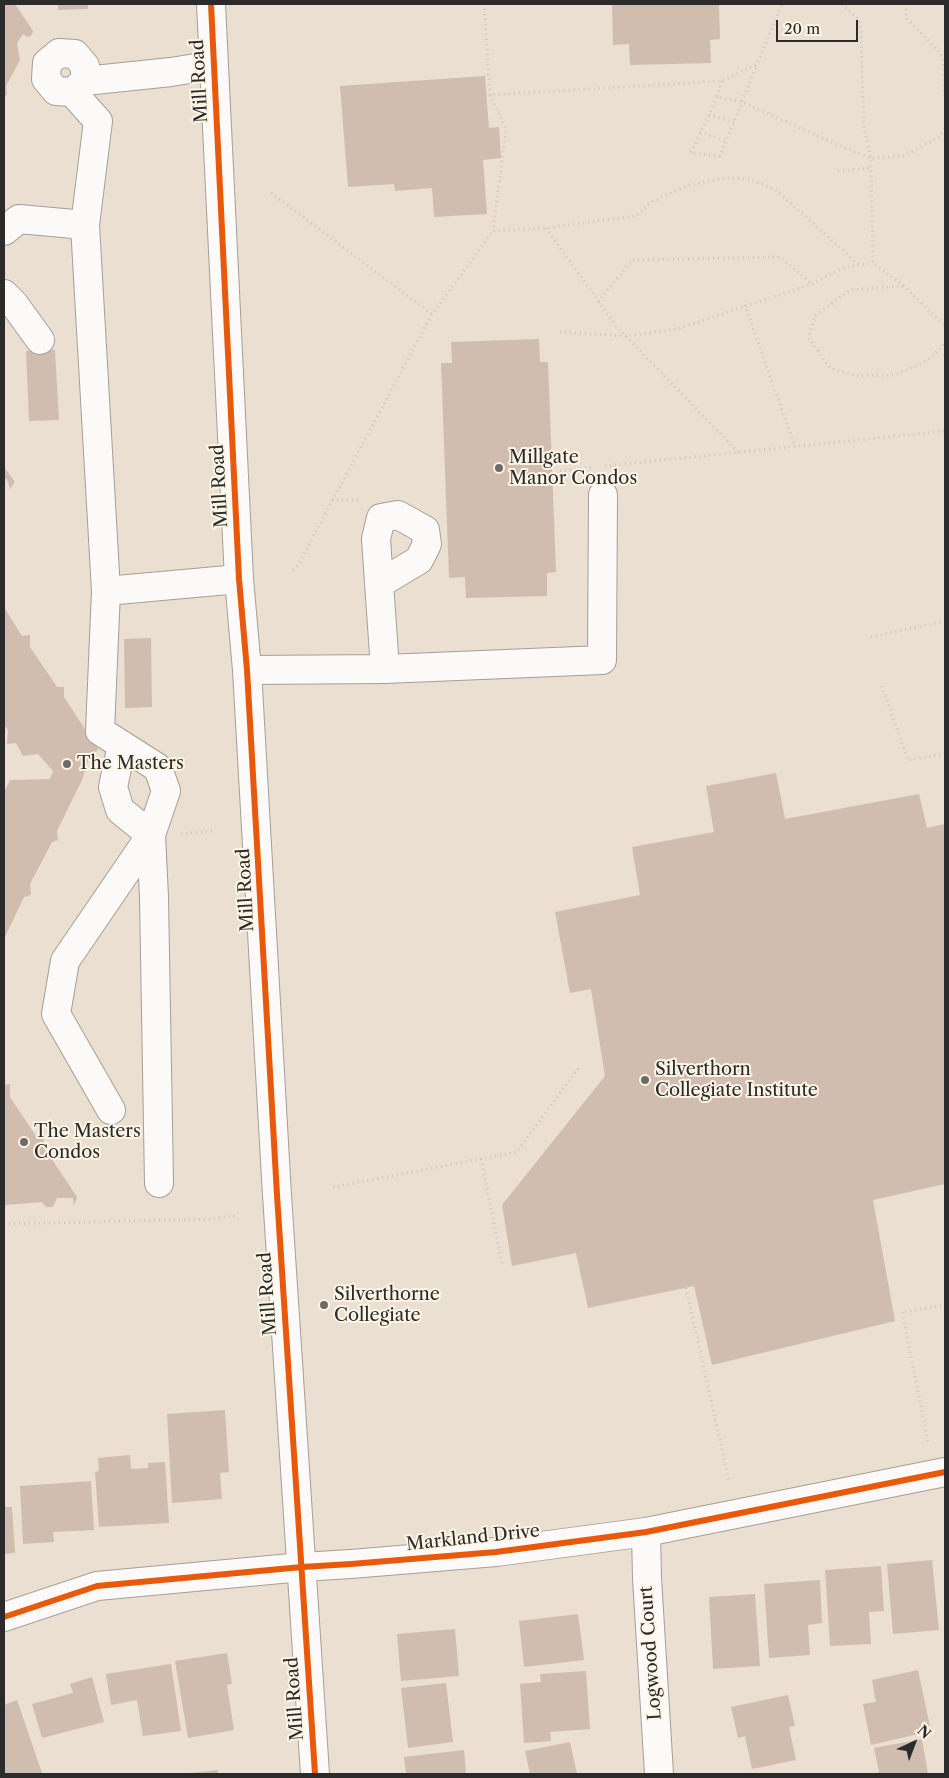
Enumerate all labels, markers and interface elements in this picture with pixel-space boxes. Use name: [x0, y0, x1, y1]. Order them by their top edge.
scale bar: [779, 10, 862, 42]
text: 20 m: [784, 19, 820, 38]
street label: Mill Road: [187, 39, 213, 123]
street label: Mill Road: [207, 444, 233, 528]
place label: Millgate Manor Condos: [509, 447, 637, 489]
marker: Millgate Manor Condos: [493, 462, 505, 474]
place label: The Masters: [77, 753, 184, 775]
marker: The Masters: [61, 758, 73, 770]
street label: Mill Road: [233, 848, 259, 932]
place label: Silverthorn Collegiate Institute: [655, 1059, 818, 1102]
marker: Silverthorn Collegiate Institute: [639, 1074, 651, 1086]
place label: The Masters Condos: [34, 1121, 141, 1164]
marker: The Masters Condos: [18, 1136, 30, 1148]
street label: Mill Road: [254, 1252, 282, 1336]
place label: Silverthorne Collegiate: [334, 1284, 440, 1326]
marker: Silverthorne Collegiate: [318, 1299, 330, 1311]
street label: Markland Drive: [405, 1520, 541, 1556]
street label: Logwood Court: [636, 1585, 666, 1721]
street label: Mill Road: [281, 1657, 309, 1741]
north arrow: [889, 1718, 939, 1768]
text: N: [914, 1721, 935, 1743]

